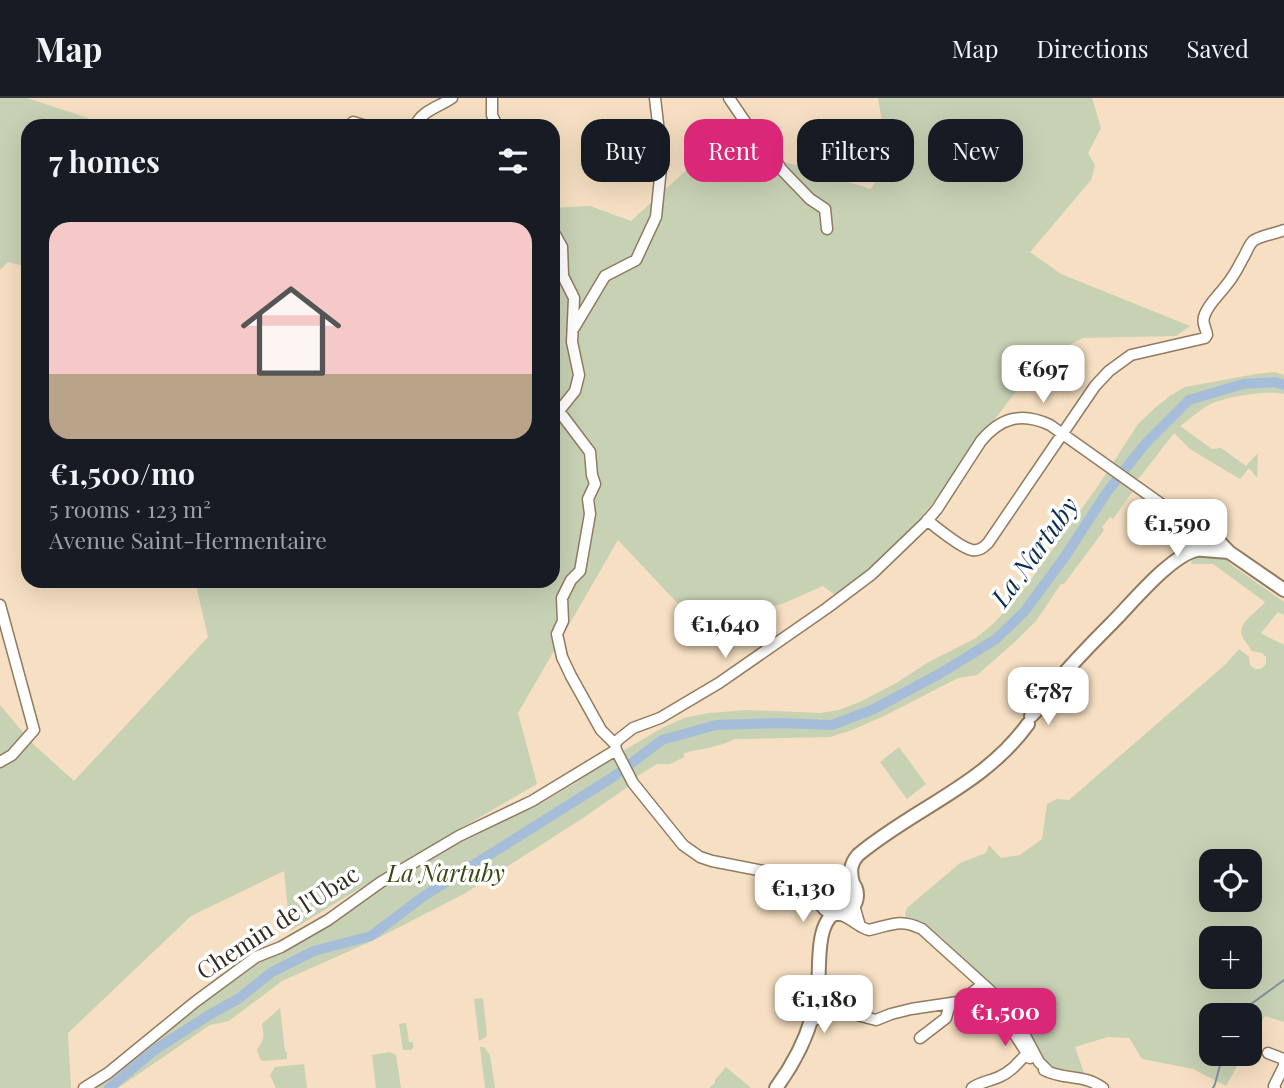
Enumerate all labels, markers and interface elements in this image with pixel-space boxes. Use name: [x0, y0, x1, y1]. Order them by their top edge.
text: Map: [35, 26, 102, 70]
text: Map: [952, 32, 998, 64]
text: Directions: [1036, 32, 1149, 64]
text: Saved: [1187, 32, 1249, 64]
chip: Buy: [581, 119, 670, 182]
chip: Rent: [684, 119, 783, 182]
chip: Filters: [797, 119, 914, 182]
chip: New: [928, 119, 1023, 182]
text: 7 homes: [49, 141, 160, 181]
icon: filters: [494, 142, 532, 180]
icon: home: [228, 268, 354, 394]
pin: €697: [1002, 345, 1084, 405]
text: €697: [1018, 352, 1068, 383]
text: €1,500/mo: [49, 453, 195, 493]
water label: La Nartuby: [982, 489, 1085, 614]
text: 5 rooms · 123 m²: [49, 493, 211, 524]
pin: €1,590: [1120, 500, 1234, 559]
text: €1,590: [1143, 506, 1211, 537]
text: Avenue Saint-Hermentaire: [49, 524, 327, 555]
pin: €1,640: [668, 601, 782, 660]
text: €1,640: [690, 607, 760, 638]
pin: €787: [1007, 668, 1089, 727]
text: €787: [1024, 674, 1072, 705]
map controls: [1199, 849, 1262, 1066]
button: locate: [1199, 849, 1262, 912]
park label: La Nartuby: [386, 856, 505, 888]
street label: Chemin de l'Ubac: [190, 857, 364, 986]
pin: €1,130: [746, 864, 860, 924]
text: €1,130: [771, 871, 835, 902]
button: +: [1199, 926, 1262, 989]
pin: €1,180: [767, 976, 881, 1035]
text: €1,180: [791, 982, 857, 1013]
pin: €1,500: [948, 988, 1062, 1048]
text: €1,500: [970, 995, 1040, 1026]
button: −: [1199, 1003, 1262, 1066]

